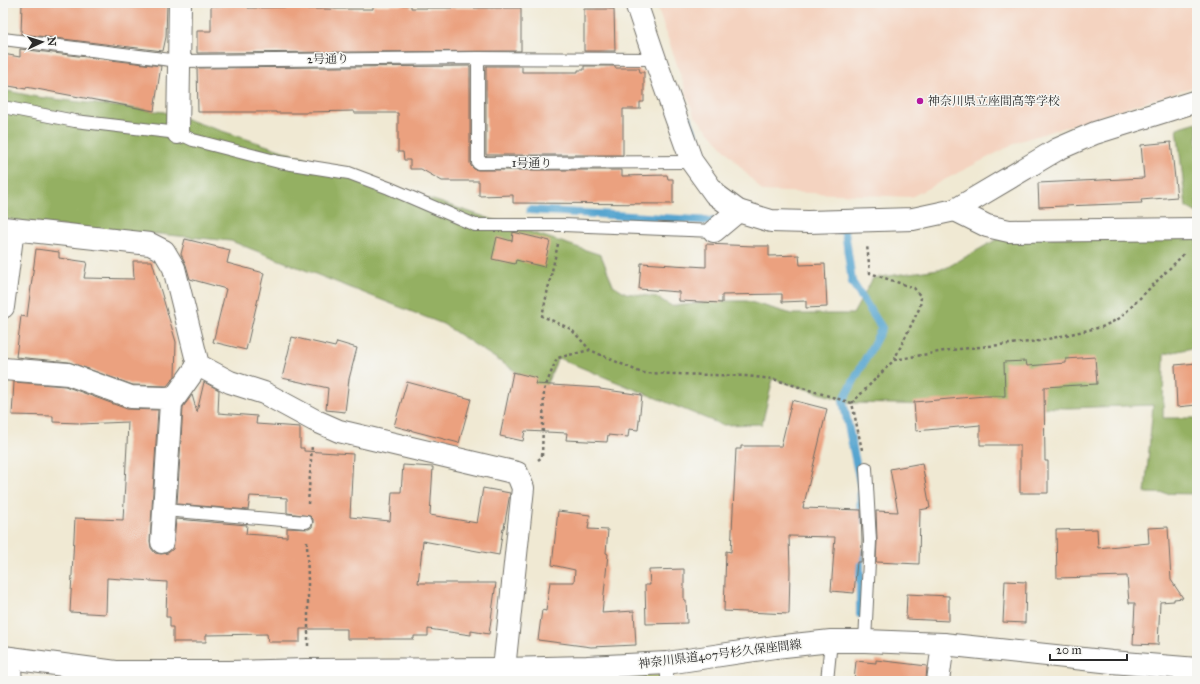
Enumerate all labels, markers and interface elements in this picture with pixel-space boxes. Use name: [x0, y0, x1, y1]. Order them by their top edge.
north arrow: [22, 22, 62, 62]
text: N: [45, 36, 58, 47]
street label: 2号通り: [307, 52, 349, 66]
place label: 神奈川県立座間高等学校: [928, 94, 1060, 108]
marker: 神奈川県立座間高等学校: [915, 96, 925, 106]
street label: 1号通り: [512, 156, 552, 170]
scale bar: [1050, 636, 1127, 662]
street label: 神奈川県道407号杉久保座間線: [638, 637, 802, 671]
text: 20 m: [1056, 643, 1082, 657]

